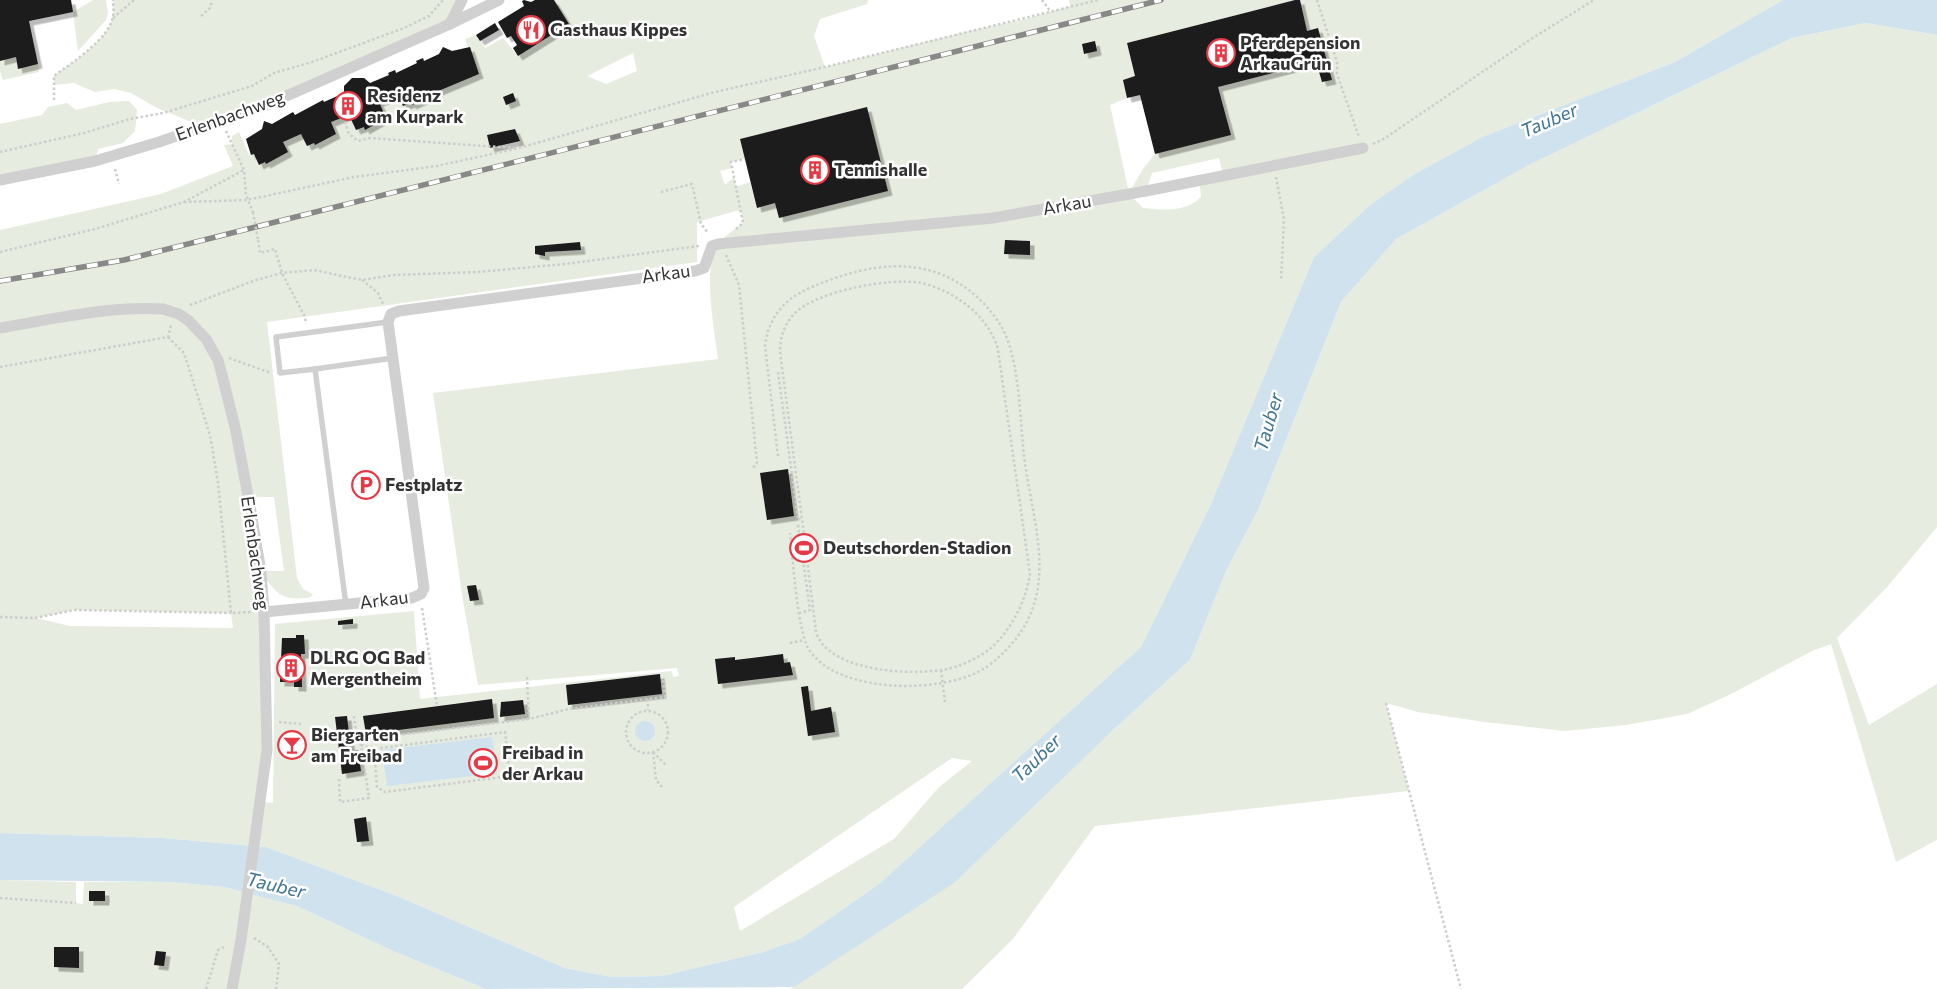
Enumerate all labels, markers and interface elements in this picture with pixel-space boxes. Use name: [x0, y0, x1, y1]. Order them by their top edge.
restaurant icon: Gasthaus Kippes: [516, 15, 546, 45]
place label: Gasthaus Kippes: [550, 18, 687, 40]
place label: Pferdepension ArkauGrün: [1240, 31, 1361, 74]
building icon: Pferdepension ArkauGrün: [1206, 38, 1236, 68]
place label: Residenz am Kurpark: [367, 84, 464, 127]
street label: Erlenbachweg: [172, 85, 288, 145]
building icon: Residenz am Kurpark: [333, 91, 363, 121]
water label: Tauber: [1517, 97, 1582, 142]
building icon: Tennishalle: [800, 155, 830, 185]
place label: Tennishalle: [834, 158, 927, 180]
street label: Arkau: [1041, 189, 1093, 219]
street label: Arkau: [640, 259, 692, 287]
water label: Tauber: [1248, 389, 1287, 454]
parking icon: Festplatz: [351, 470, 381, 500]
place label: Festplatz: [385, 473, 462, 495]
street label: Erlenbachweg: [237, 495, 275, 611]
sports icon: Deutschorden-Stadion: [789, 533, 819, 563]
place label: Deutschorden-Stadion: [823, 536, 1012, 558]
street label: Arkau: [358, 585, 409, 613]
place label: DLRG OG Bad Mergentheim: [310, 646, 425, 689]
building icon: DLRG OG Bad Mergentheim: [276, 653, 306, 683]
place label: Biergarten am Freibad: [311, 723, 402, 766]
water label: Tauber: [1006, 728, 1066, 787]
bar icon: Biergarten am Freibad: [277, 730, 307, 760]
place label: Freibad in der Arkau: [502, 741, 583, 784]
sports icon: Freibad in der Arkau: [468, 748, 498, 778]
water label: Tauber: [244, 867, 309, 903]

